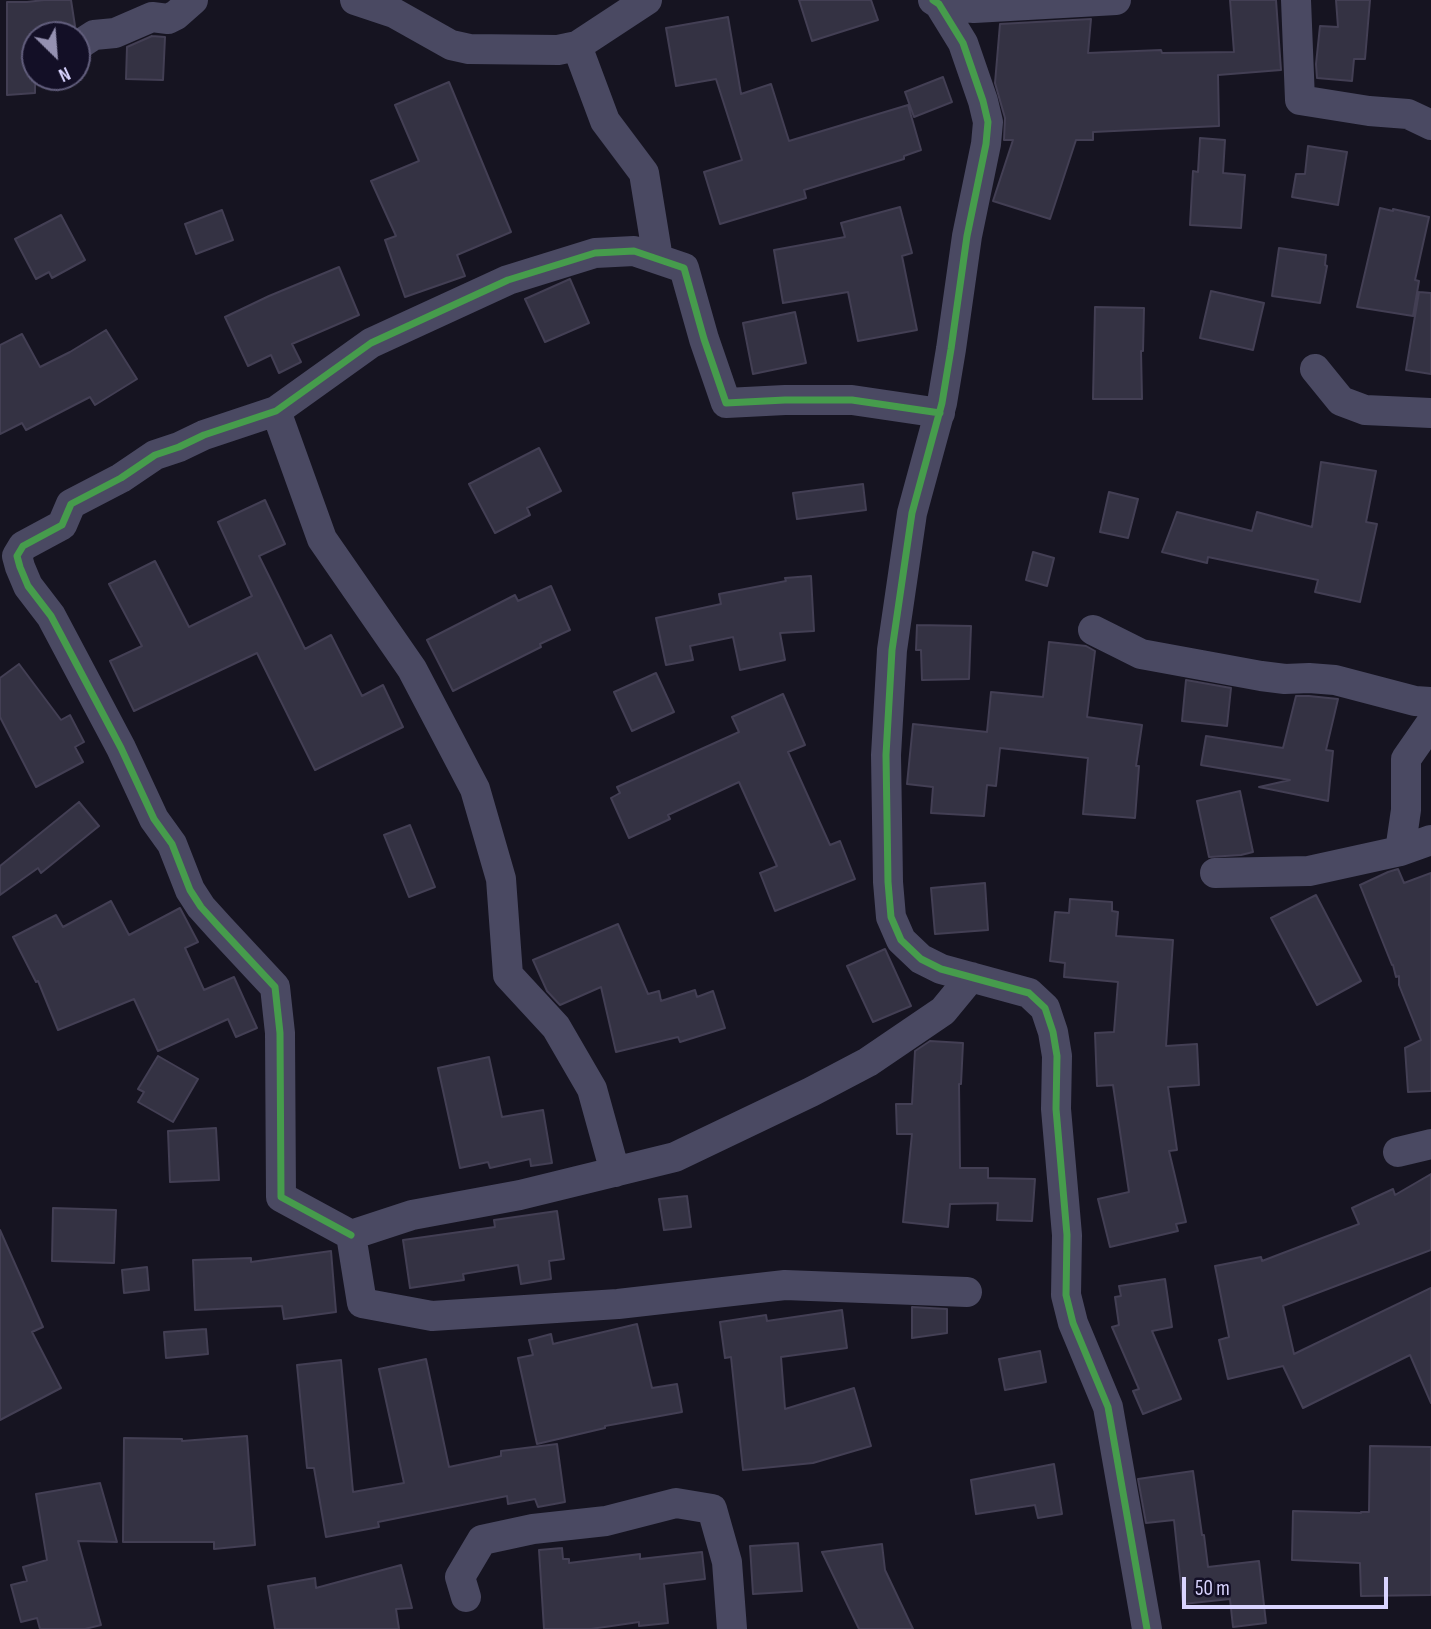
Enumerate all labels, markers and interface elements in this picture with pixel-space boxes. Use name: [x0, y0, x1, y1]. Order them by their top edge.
north arrow: [21, 21, 91, 91]
text: N: [55, 61, 74, 86]
scale bar: [1186, 1562, 1392, 1606]
text: 50 m: [1195, 1576, 1230, 1601]

